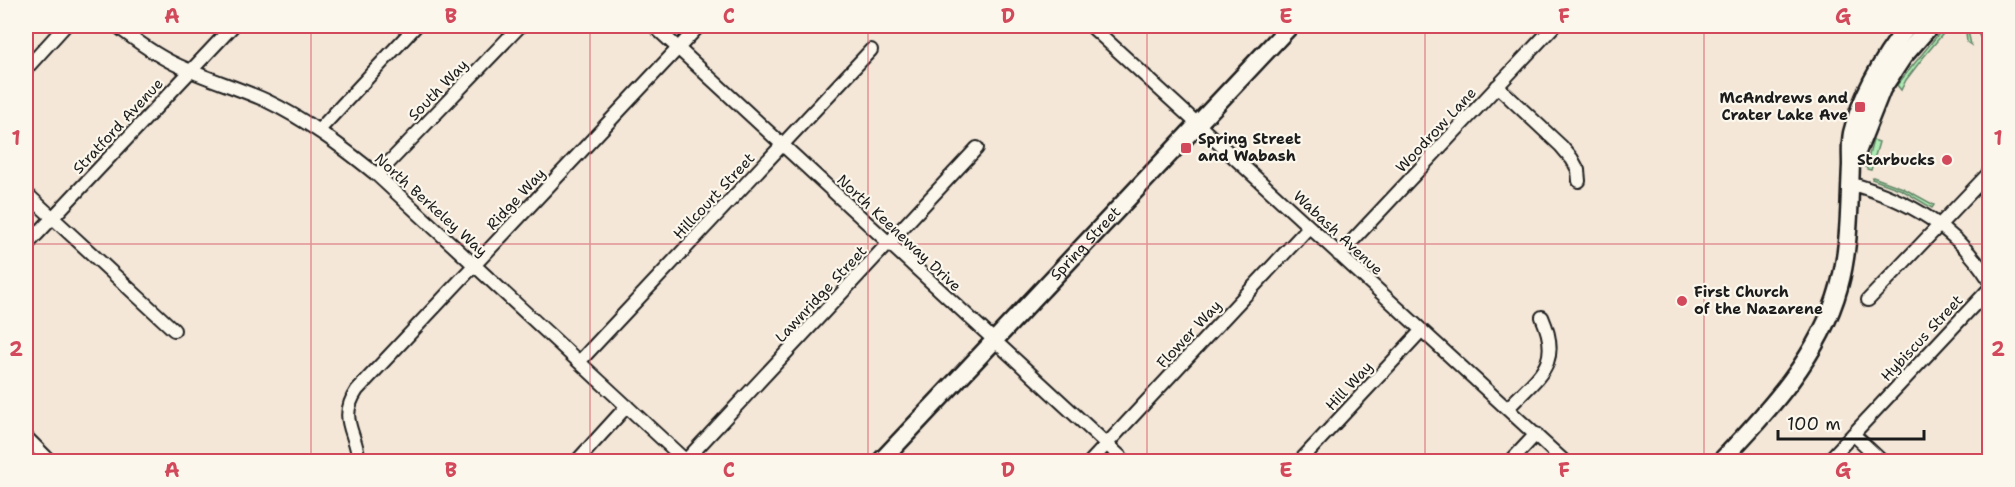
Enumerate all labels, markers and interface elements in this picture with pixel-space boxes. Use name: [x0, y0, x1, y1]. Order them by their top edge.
text: A: [164, 3, 180, 29]
text: B: [445, 3, 457, 29]
text: C: [723, 3, 735, 29]
text: D: [1001, 3, 1015, 29]
text: E: [1279, 3, 1293, 29]
text: F: [1558, 3, 1570, 29]
text: G: [1835, 3, 1851, 29]
street label: South Way: [404, 55, 472, 125]
street label: Stratford Avenue: [68, 74, 168, 178]
street label: Woodrow Lane: [1391, 83, 1481, 177]
place label: McAndrews and Crater Lake Ave: [1719, 88, 1848, 125]
marker: McAndrews and Crater Lake Ave: [1853, 100, 1867, 114]
text: 1: [11, 125, 21, 151]
text: 1: [1993, 125, 2003, 151]
place label: Spring Street and Wabash: [1198, 129, 1301, 166]
marker: Spring Street and Wabash: [1179, 141, 1193, 155]
street label: North Berkeley Way: [370, 149, 492, 261]
street label: Hillcourt Street: [669, 149, 759, 243]
place label: Starbucks: [1857, 150, 1935, 170]
marker: Starbucks: [1940, 153, 1954, 167]
street label: Ridge Way: [482, 164, 550, 234]
street label: North Keeneway Drive: [832, 170, 966, 296]
street label: Wabash Avenue: [1289, 186, 1387, 280]
street label: Spring Street: [1046, 202, 1125, 285]
street label: Lawnridge Street: [771, 241, 871, 347]
place label: First Church of the Nazarene: [1694, 282, 1823, 319]
street label: Hybiscus Street: [1877, 290, 1967, 386]
marker: First Church of the Nazarene: [1675, 294, 1689, 308]
street label: Flower Way: [1152, 296, 1226, 372]
text: 2: [9, 336, 23, 362]
text: 2: [1991, 336, 2005, 362]
street label: Hill Way: [1321, 357, 1377, 415]
scale bar: [1778, 403, 1924, 441]
text: 100 m: [1787, 412, 1841, 436]
text: A: [164, 457, 180, 483]
text: B: [445, 457, 457, 483]
text: C: [723, 457, 735, 483]
text: D: [1001, 457, 1015, 483]
text: E: [1279, 457, 1293, 483]
text: F: [1558, 457, 1570, 483]
text: G: [1835, 457, 1851, 483]

